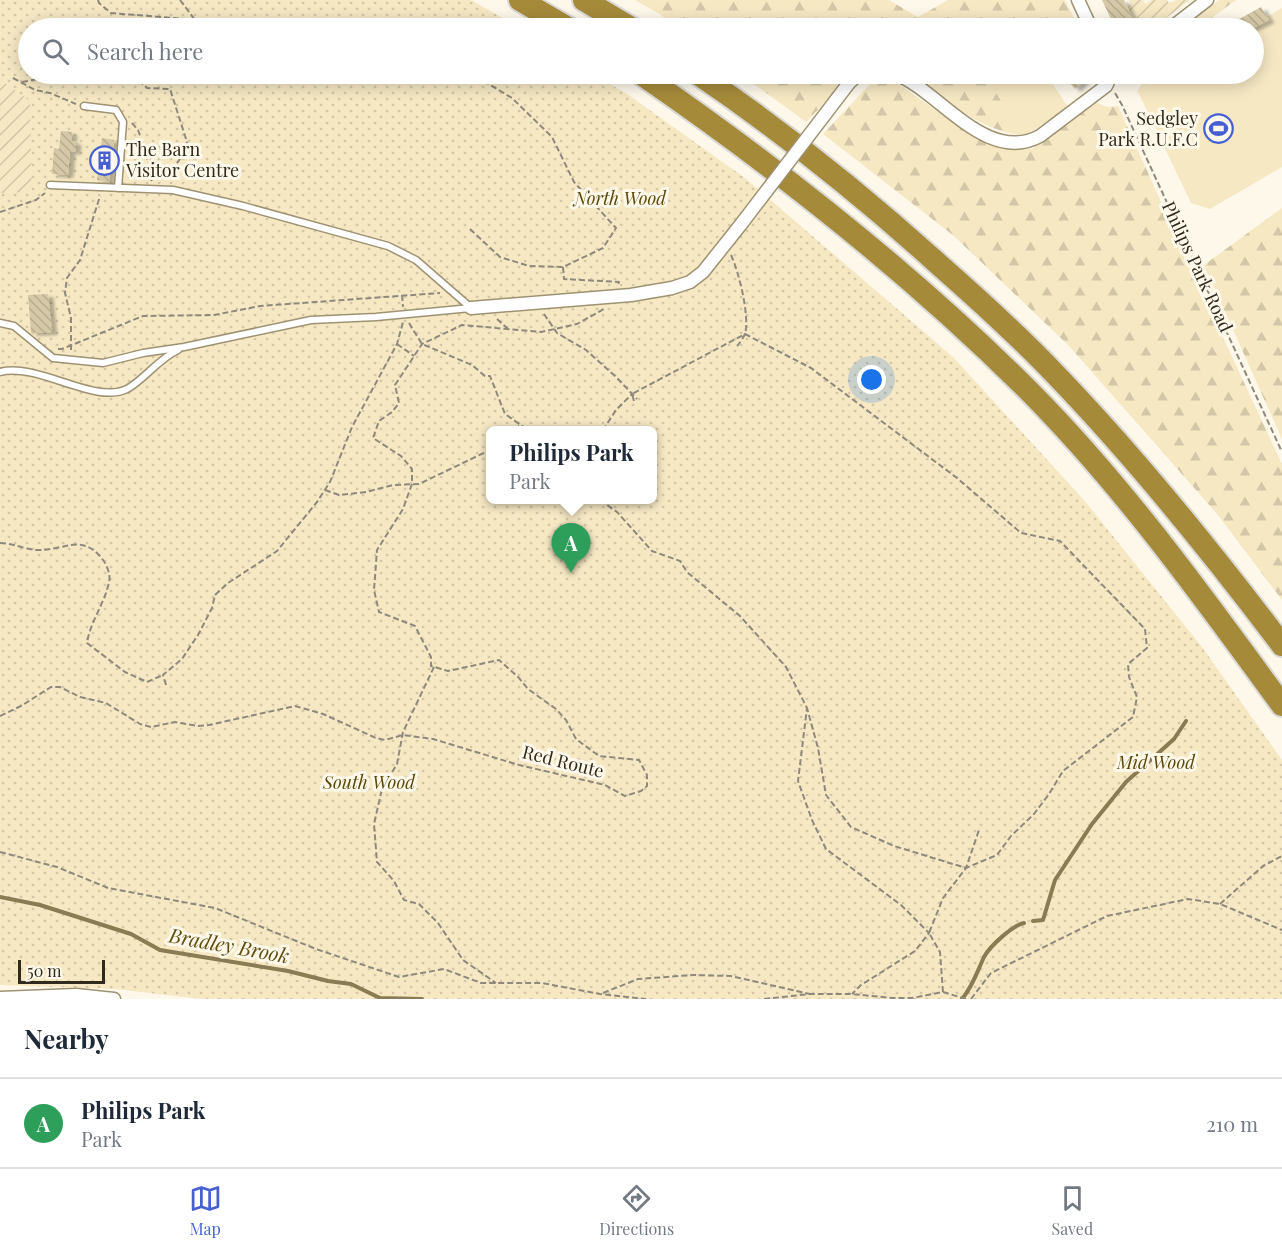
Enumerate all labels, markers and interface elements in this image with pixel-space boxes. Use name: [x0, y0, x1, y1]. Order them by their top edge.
search box: [18, 18, 1264, 84]
icon: search: [39, 35, 72, 68]
text: Search here: [87, 36, 203, 66]
place label: Sedgley Park R.U.F.C: [1098, 106, 1198, 151]
sports icon: Sedgley Park R.U.F.C: [1203, 113, 1235, 145]
place label: The Barn Visitor Centre: [125, 137, 239, 182]
building icon: The Barn Visitor Centre: [89, 144, 121, 176]
park label: North Wood: [572, 186, 667, 210]
street label: Philips Park Road: [1157, 197, 1239, 336]
your location: [857, 365, 886, 394]
popup: [486, 426, 657, 504]
text: Philips Park: [509, 437, 634, 467]
text: Park: [509, 467, 550, 494]
pin: A: [552, 524, 590, 573]
street label: Red Route: [520, 739, 607, 783]
park label: Mid Wood: [1116, 750, 1196, 774]
park label: South Wood: [322, 770, 416, 794]
water label: Bradley Brook: [166, 921, 291, 968]
scale bar: [18, 957, 105, 984]
text: 50 m: [27, 960, 61, 981]
text: Nearby: [24, 1021, 109, 1056]
text: Philips Park: [81, 1095, 205, 1125]
text: A: [37, 1110, 50, 1137]
text: 210 m: [1206, 1110, 1258, 1137]
text: Park: [81, 1125, 122, 1152]
tab: Map: [189, 1182, 222, 1239]
tab: Directions: [599, 1182, 674, 1239]
tab: Saved: [1052, 1182, 1093, 1239]

